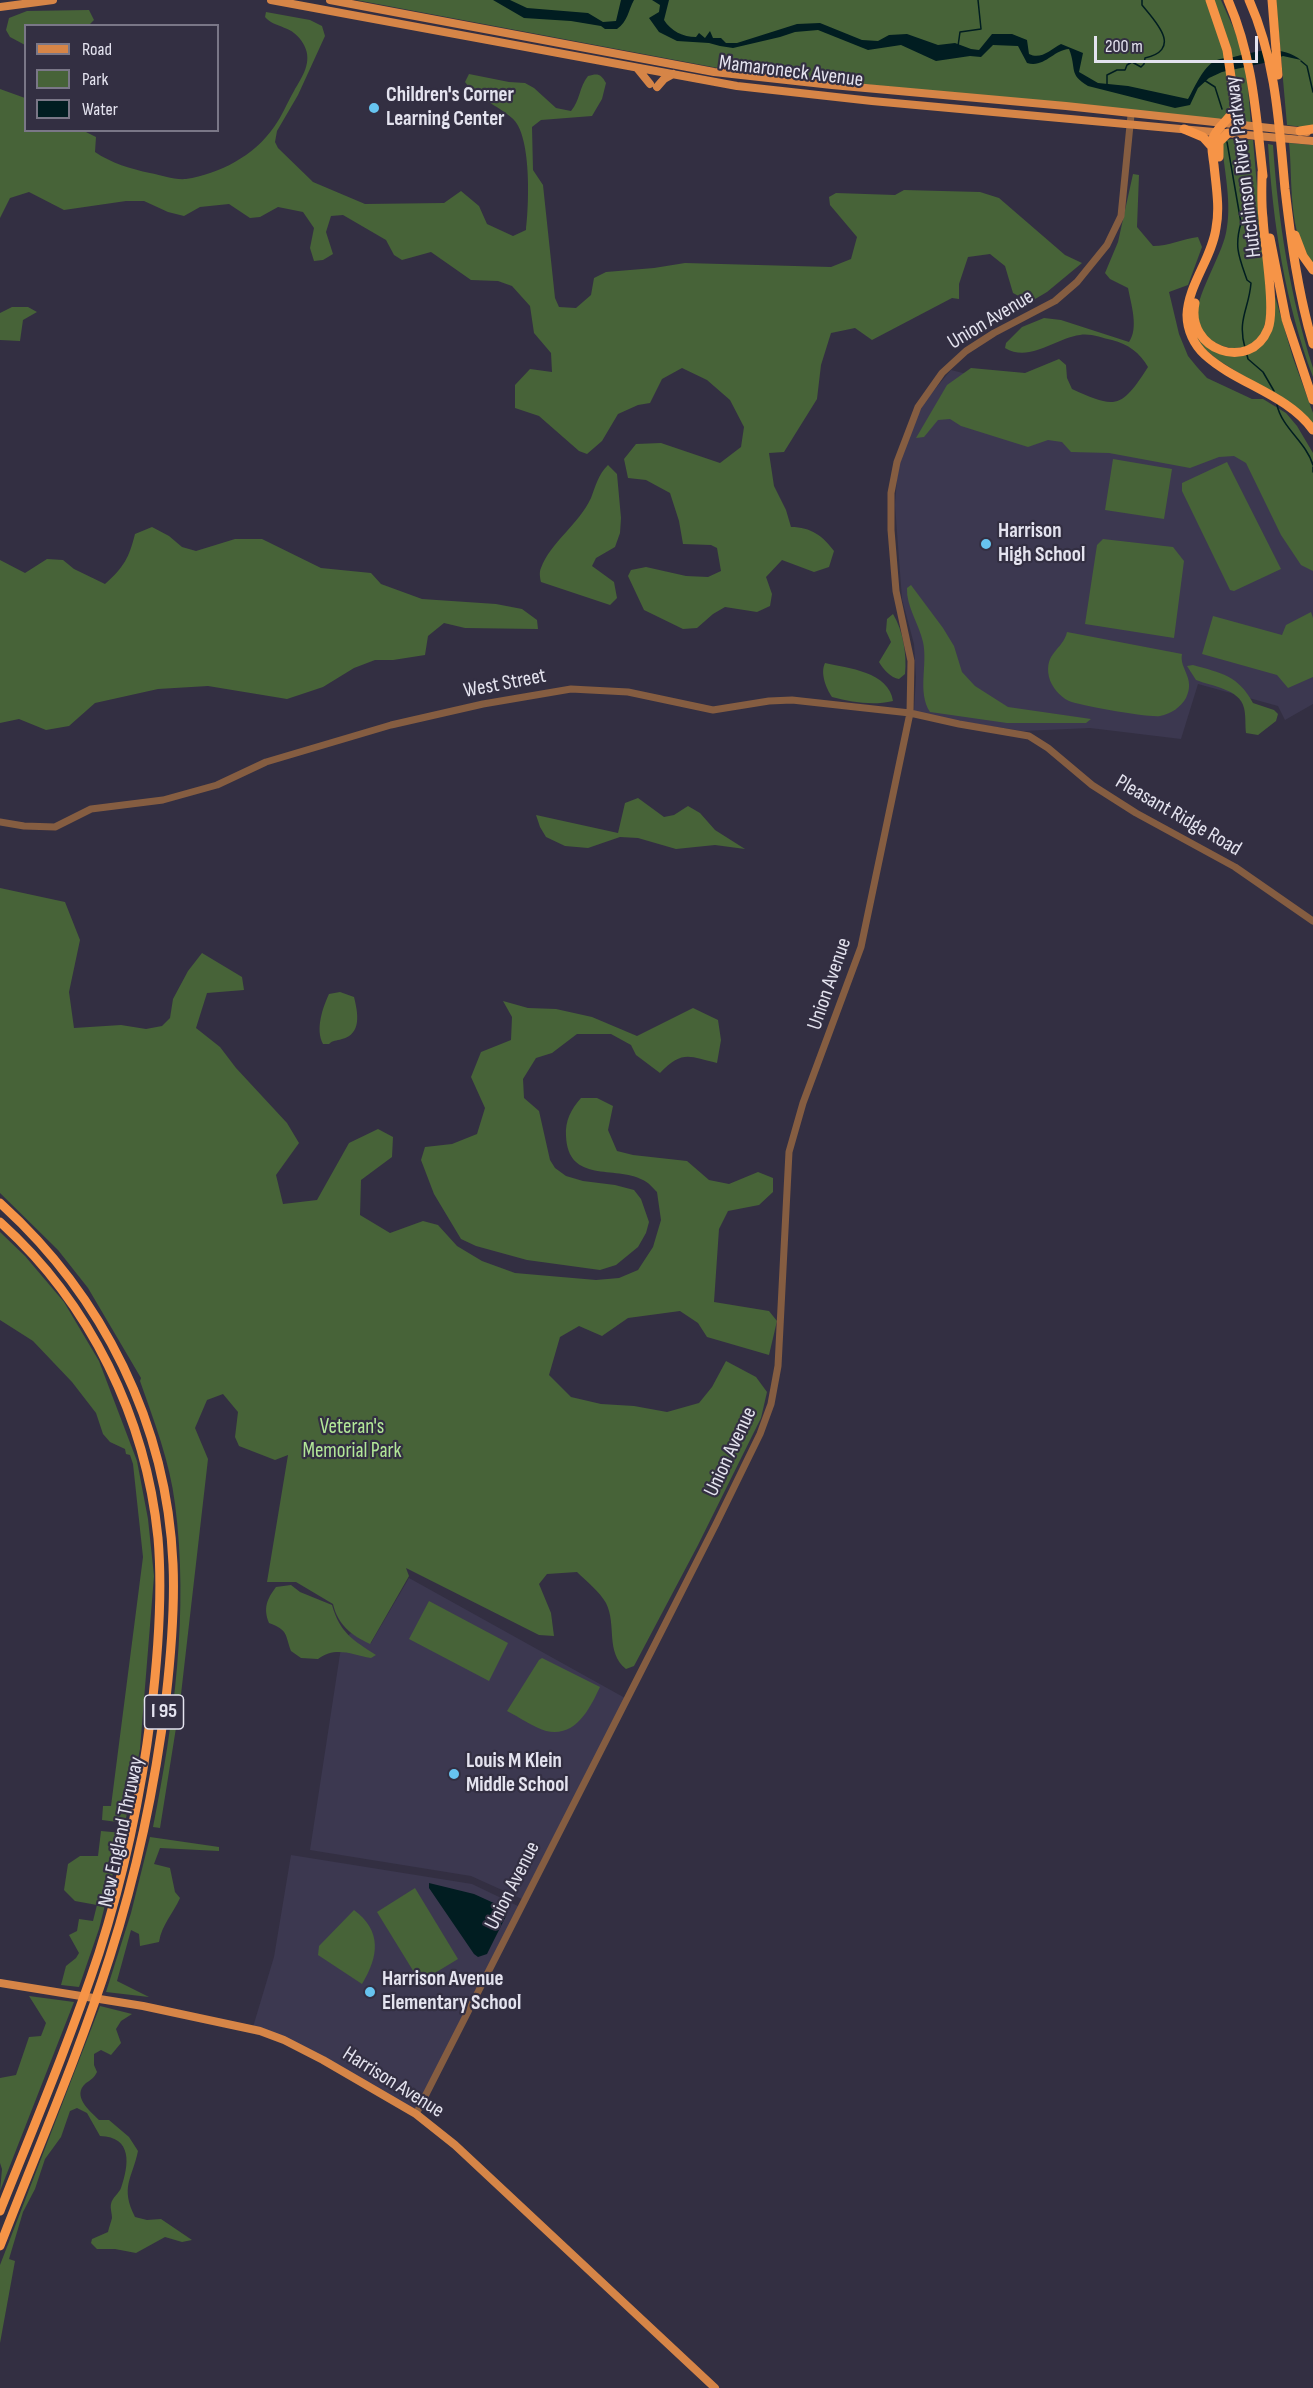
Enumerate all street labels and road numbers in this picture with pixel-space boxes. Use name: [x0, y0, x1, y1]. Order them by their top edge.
street label: Mamaroneck Avenue: [717, 51, 865, 93]
street label: Hutchinson River Parkway: [1220, 75, 1268, 259]
street label: Union Avenue: [944, 285, 1038, 355]
street label: West Street: [462, 664, 548, 704]
street label: Pleasant Ridge Road: [1111, 770, 1245, 862]
street label: Union Avenue: [803, 935, 857, 1033]
street label: Union Avenue: [699, 1403, 763, 1501]
road number: I 95: [144, 1695, 184, 1729]
street label: New England Thruway: [94, 1755, 150, 1909]
street label: Union Avenue: [480, 1838, 546, 1934]
street label: Harrison Avenue: [338, 2042, 448, 2124]

